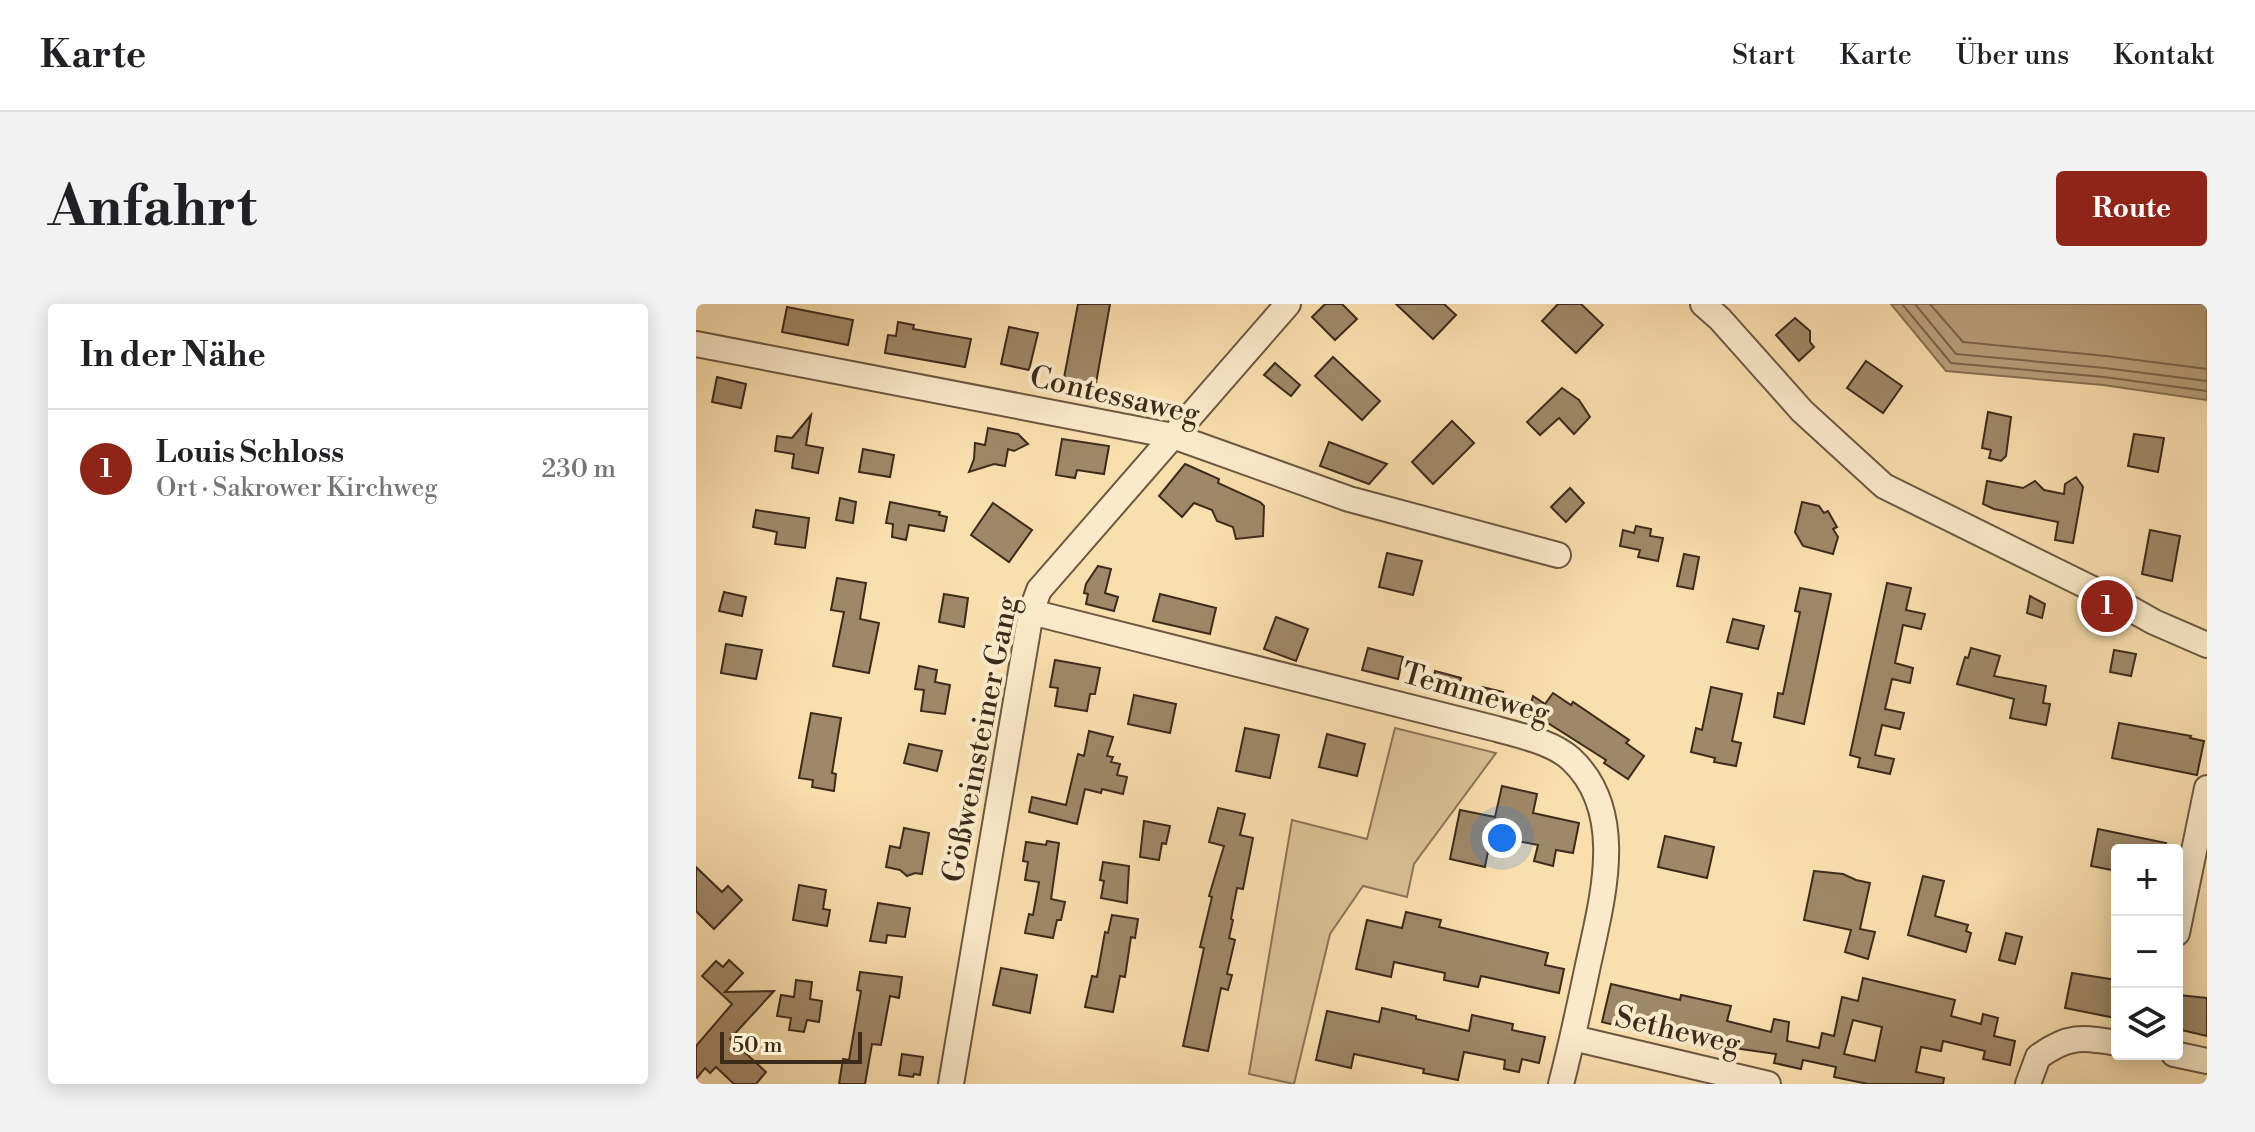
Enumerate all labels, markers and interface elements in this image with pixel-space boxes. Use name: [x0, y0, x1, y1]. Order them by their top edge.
text: Karte: [40, 32, 146, 79]
text: Start: [1732, 38, 1795, 73]
text: Karte: [1839, 38, 1912, 73]
text: Über uns: [1956, 38, 2069, 73]
text: Kontakt: [2113, 38, 2215, 73]
button: Route: [2056, 171, 2207, 246]
text: Anfahrt: [48, 173, 257, 243]
text: In der Nähe: [80, 335, 266, 377]
street label: Contessaweg: [1026, 358, 1204, 434]
text: Louis Schloss: [156, 434, 344, 472]
text: 1: [100, 453, 112, 485]
text: 230 m: [541, 453, 616, 485]
text: Ort · Sakrower Kirchweg: [156, 472, 438, 504]
pin: 1: [2081, 576, 2133, 636]
street label: Gößweinsteiner Gang: [935, 592, 1027, 886]
street label: Temmeweg: [1397, 655, 1555, 733]
your location: [1482, 818, 1522, 858]
map controls: [2111, 844, 2183, 1060]
button: +: [2111, 844, 2183, 916]
button: −: [2111, 916, 2183, 988]
button: layers: [2111, 988, 2183, 1060]
street label: Setheweg: [1611, 998, 1745, 1064]
scale bar: [720, 1028, 862, 1064]
text: 50 m: [732, 1032, 783, 1059]

